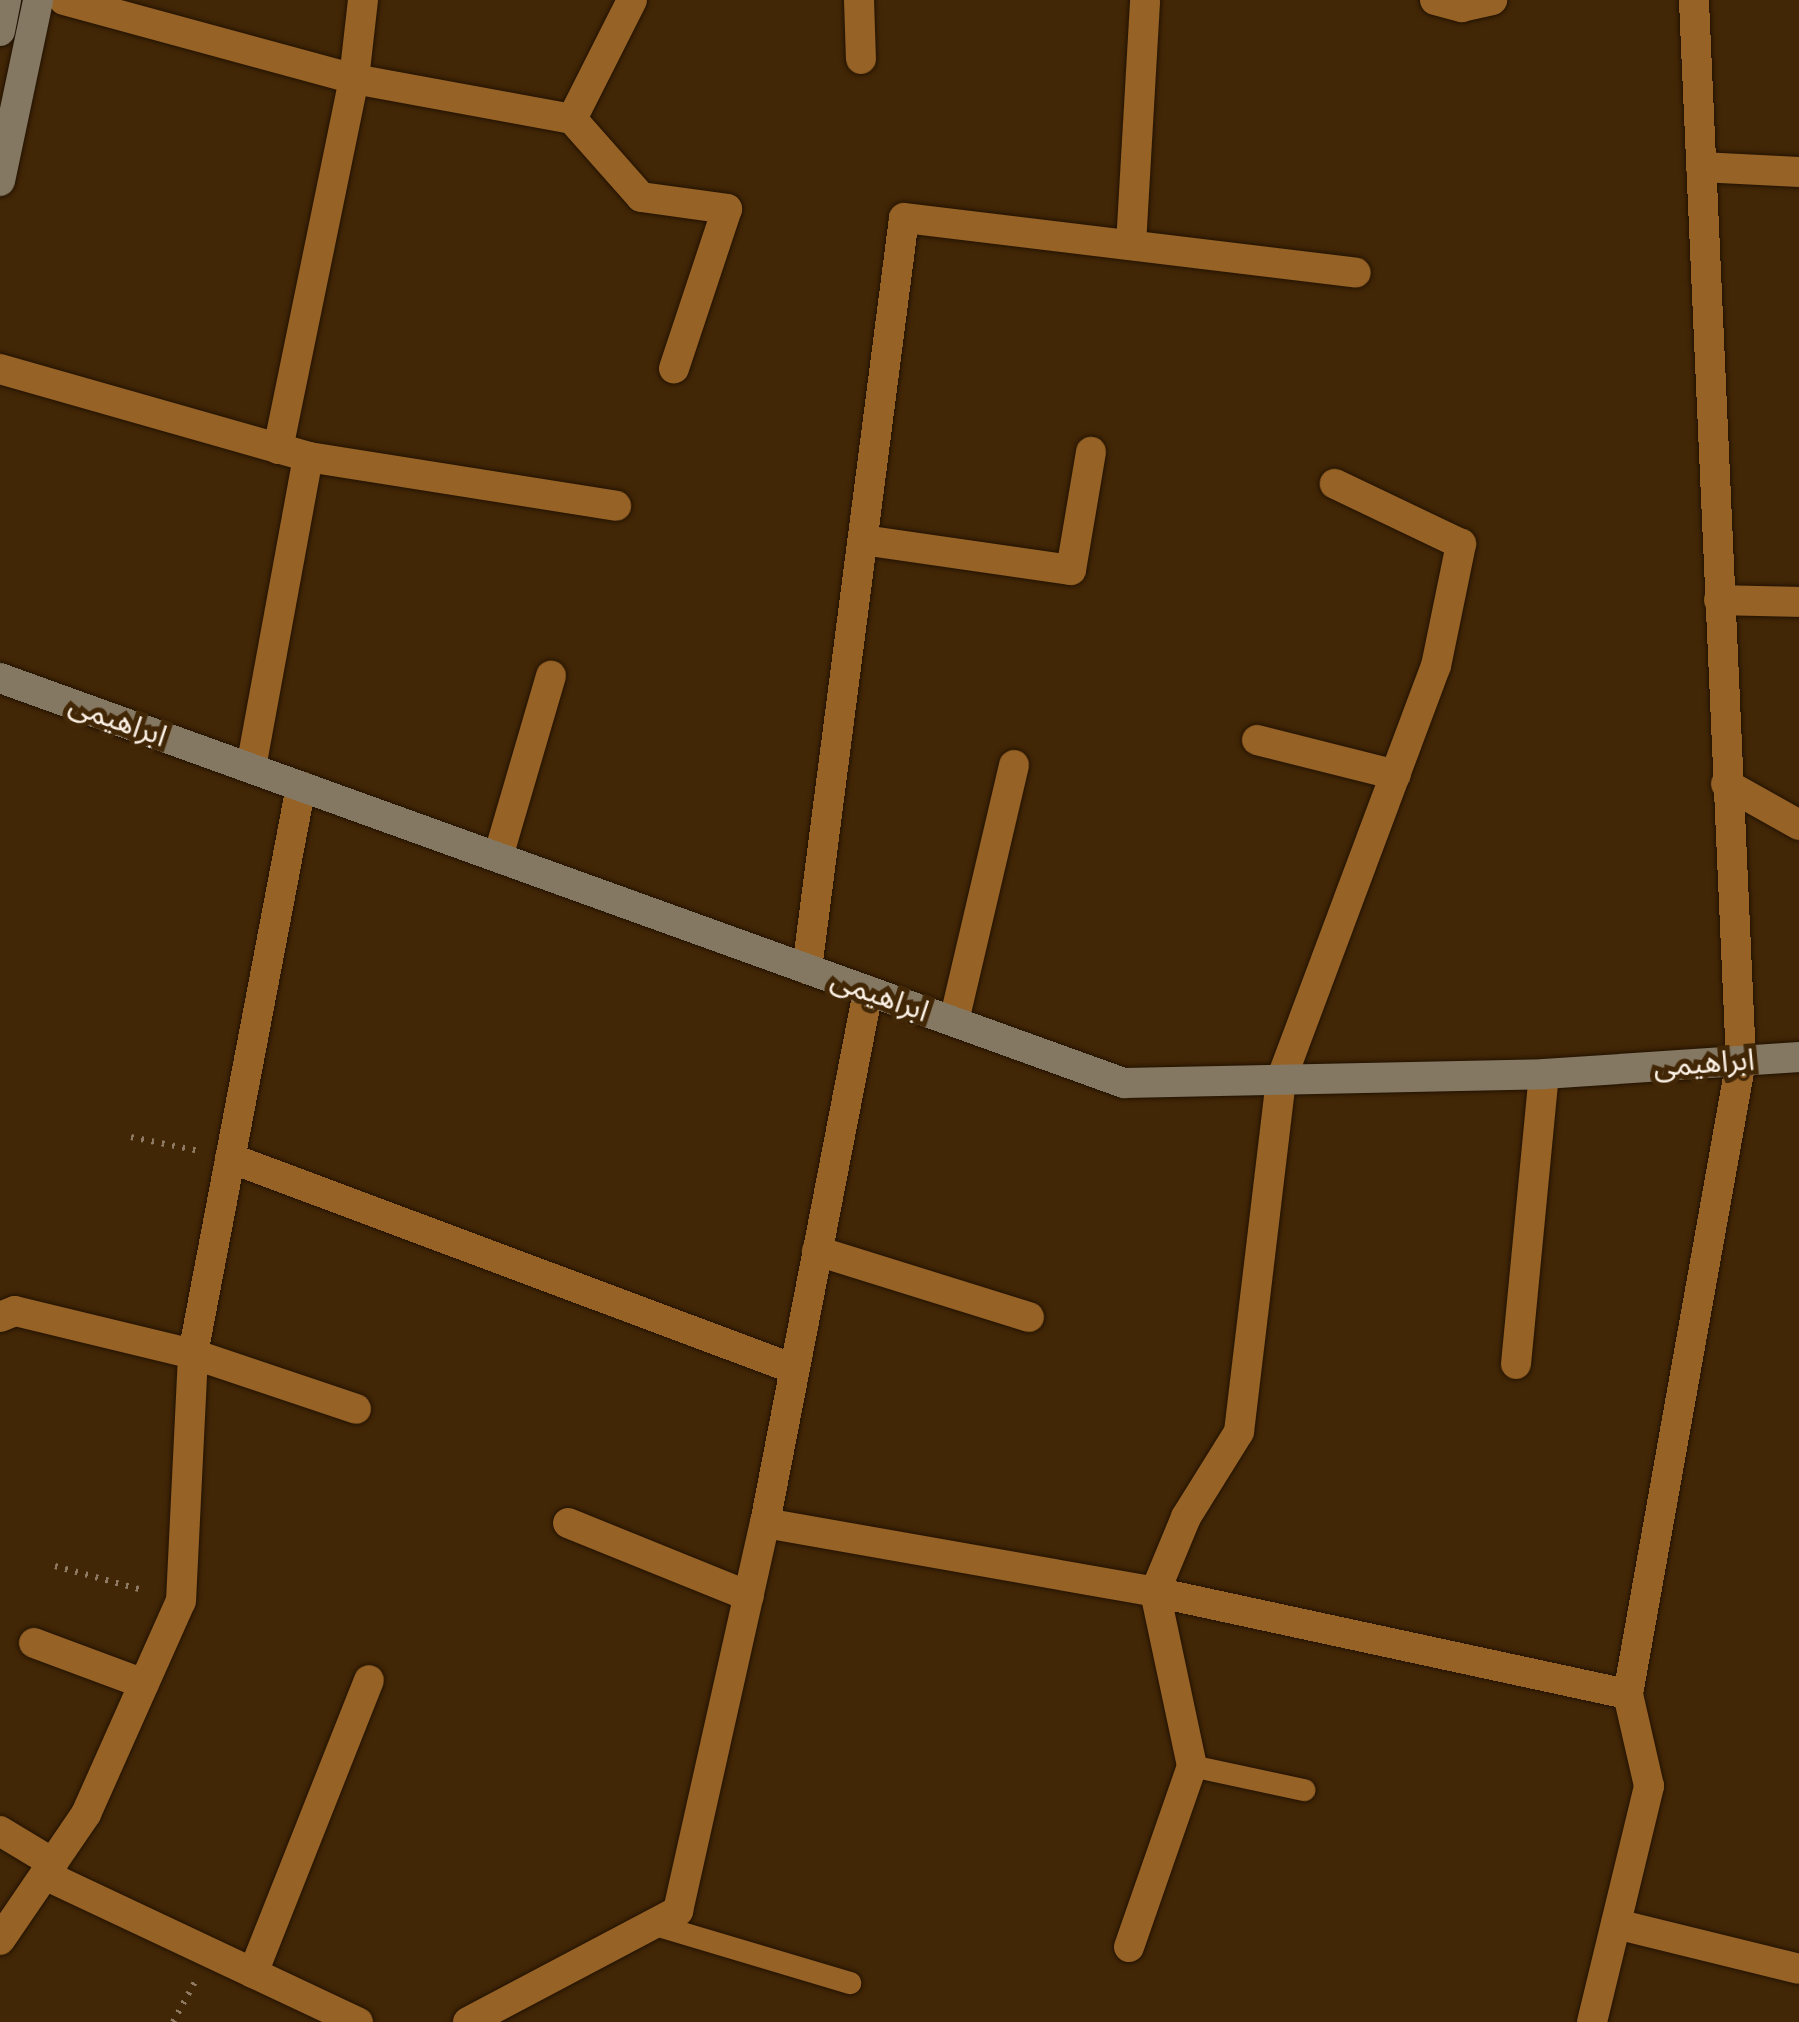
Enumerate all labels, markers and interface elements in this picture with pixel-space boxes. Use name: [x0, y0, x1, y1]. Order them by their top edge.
street label: ابراهیمی: [64, 686, 172, 754]
street label: ابراهیمی: [826, 961, 934, 1029]
street label: ابراهیمی: [1652, 1042, 1756, 1084]

